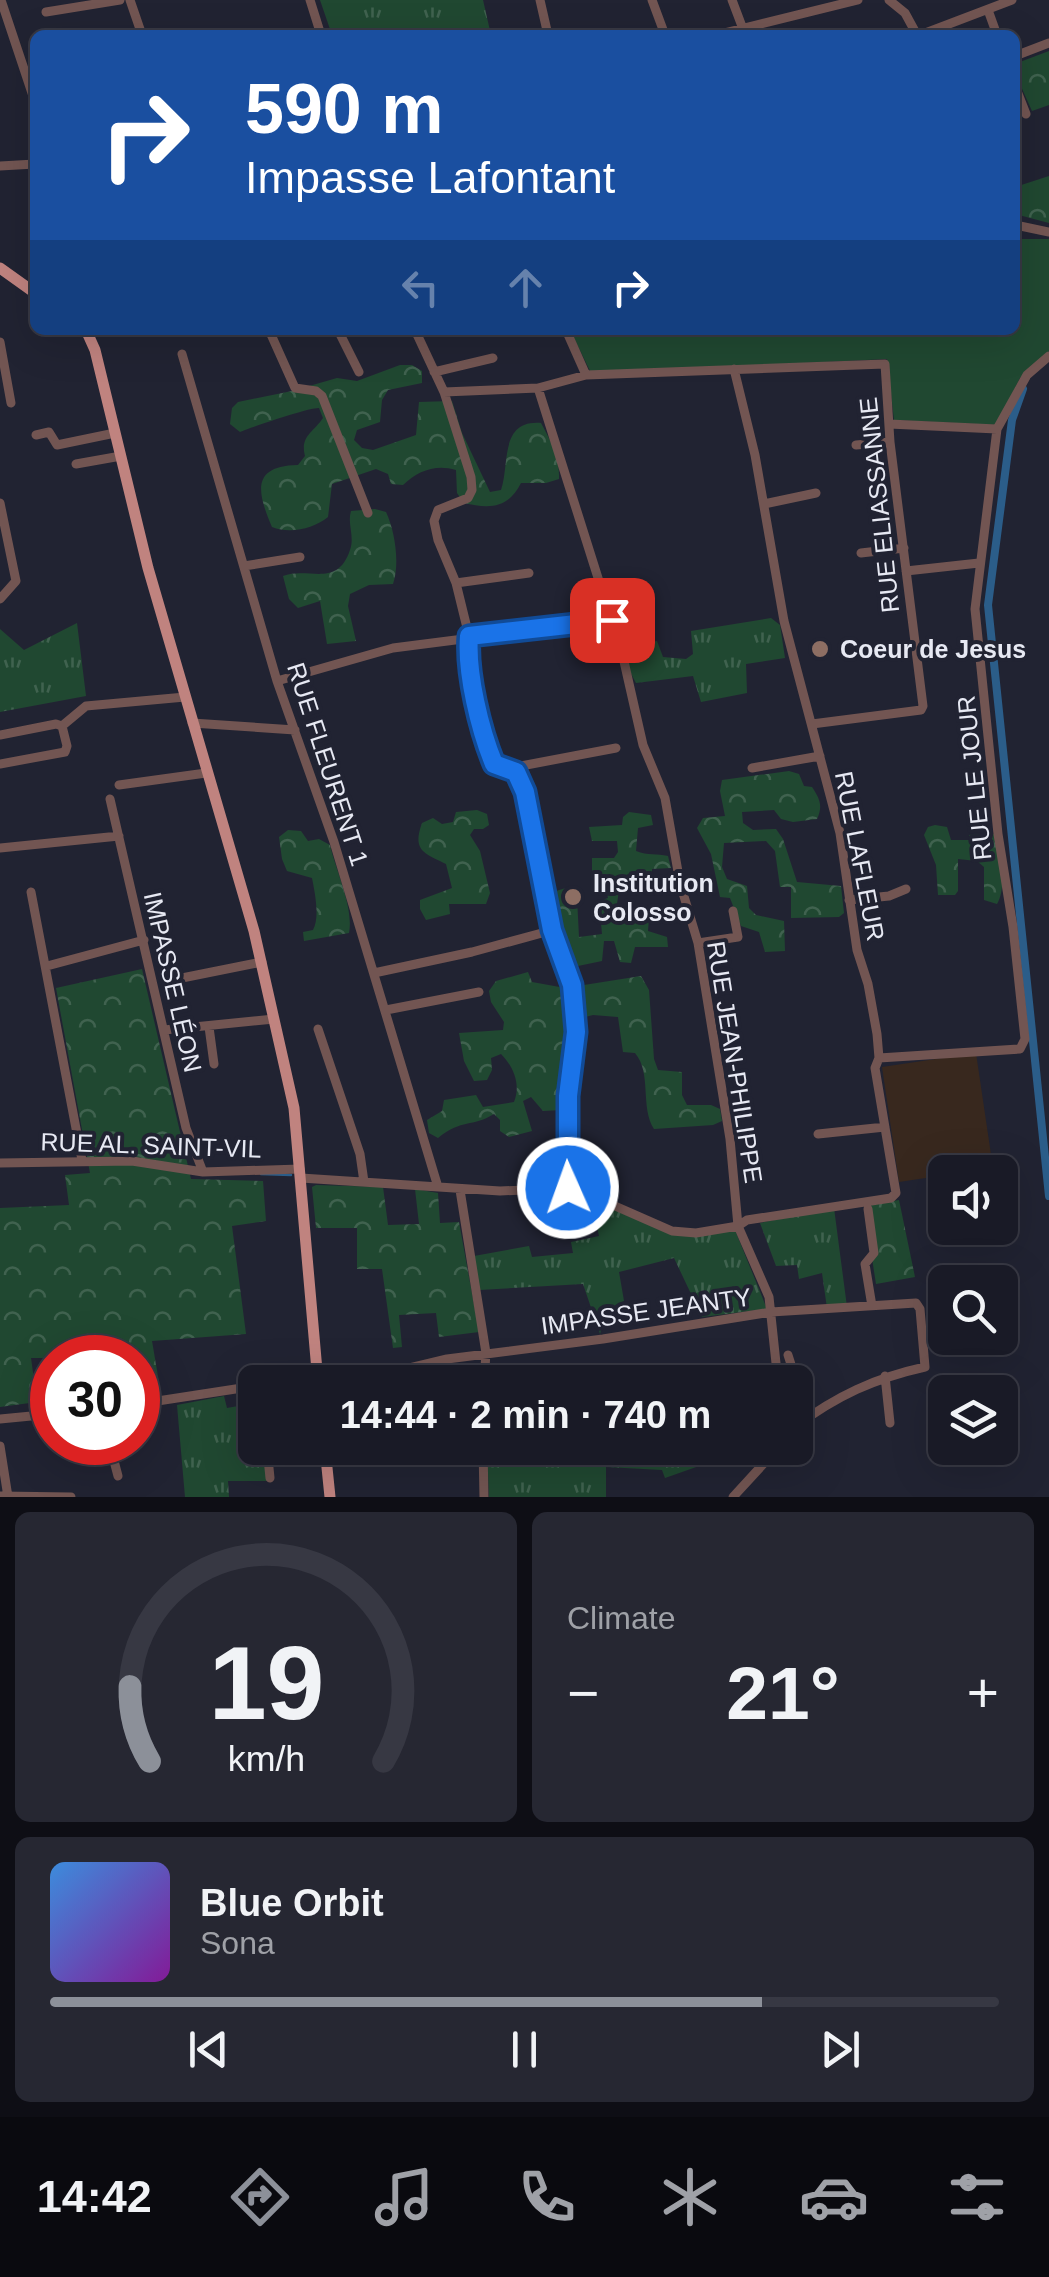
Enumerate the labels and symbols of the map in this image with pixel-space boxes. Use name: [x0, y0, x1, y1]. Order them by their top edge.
street label: RUE ELIASSANNE: [854, 396, 904, 614]
pin: [570, 578, 655, 663]
place label: Coeur de Jesus: [840, 635, 1026, 663]
marker: Coeur de Jesus: [809, 638, 831, 660]
street label: RUE FLEURENT 1: [282, 659, 374, 869]
street label: RUE LE JOUR: [951, 694, 997, 862]
street label: RUE LAFLEUR: [830, 769, 890, 943]
place label: Institution Colosso: [593, 869, 714, 926]
marker: Institution Colosso: [562, 886, 584, 908]
street label: IMPASSE LÉON: [139, 889, 207, 1075]
street label: RUE JEAN-PHILIPPE: [702, 939, 768, 1185]
street label: RUE AL. SAINT-VIL: [40, 1127, 262, 1163]
position arrow: [516, 1136, 620, 1240]
street label: IMPASSE JEANTY: [539, 1282, 753, 1340]
speed limit sign: 30: [30, 1335, 160, 1465]

